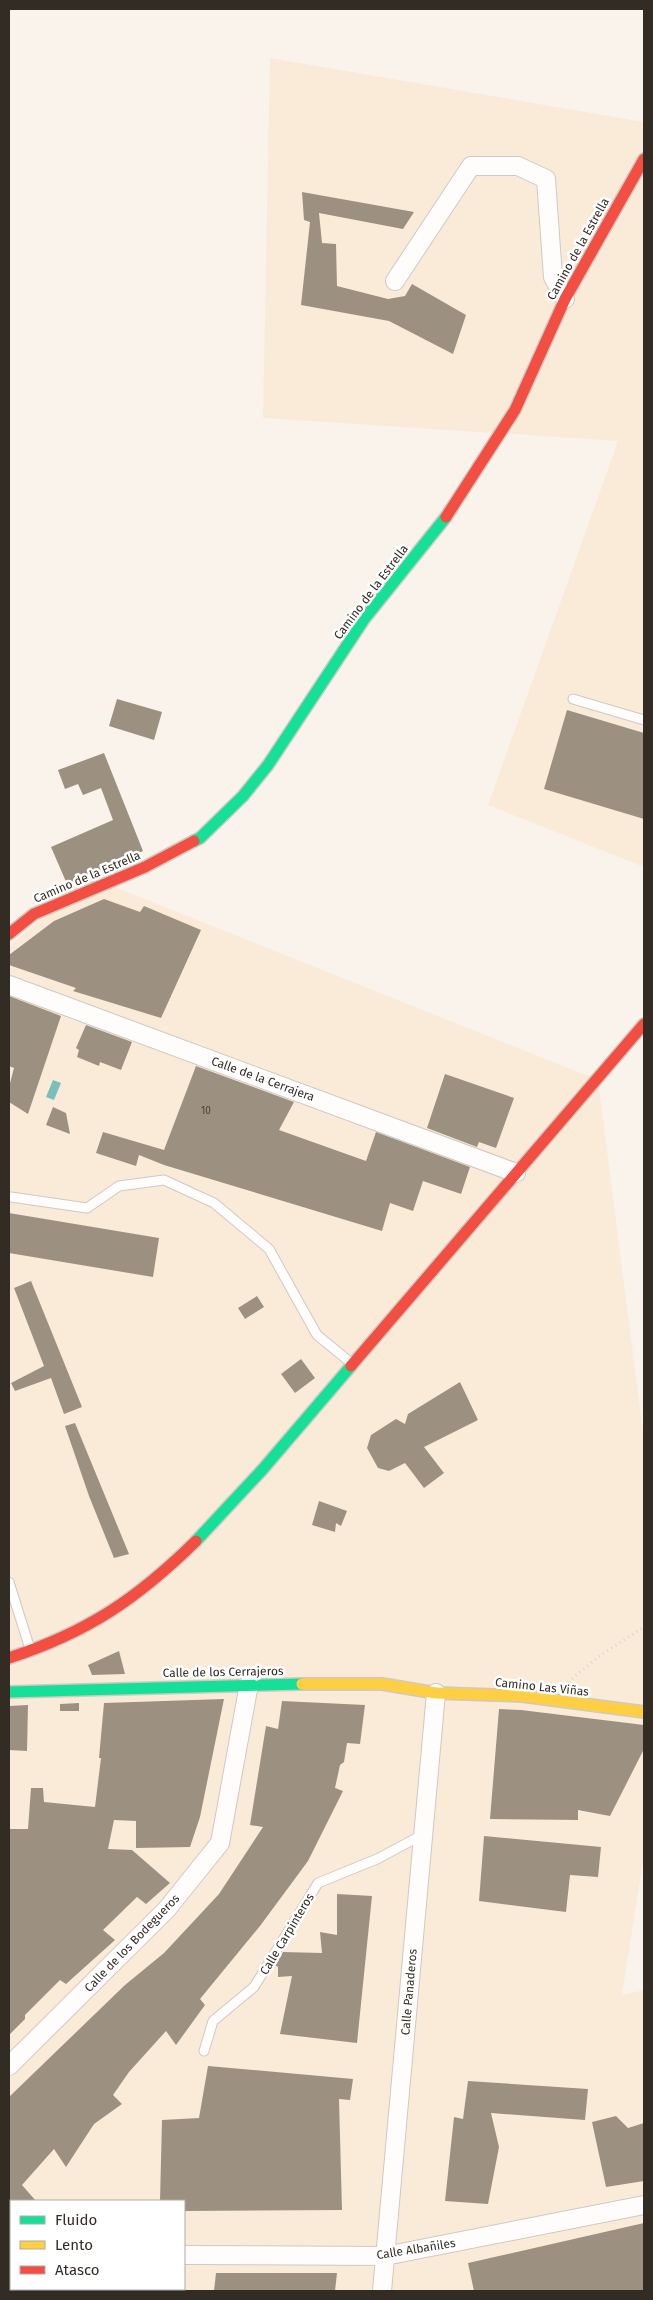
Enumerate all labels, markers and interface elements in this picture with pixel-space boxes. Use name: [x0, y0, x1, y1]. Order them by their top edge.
street label: Camino de la Estrella: [544, 195, 612, 303]
street label: Camino de la Estrella: [331, 542, 411, 642]
street label: Camino de la Estrella: [31, 848, 143, 906]
street label: Calle de la Cerrajera: [210, 1054, 316, 1104]
house number: 10: [201, 1105, 211, 1117]
street label: Calle de los Cerrajeros: [162, 1664, 284, 1680]
street label: Camino Las Viñas: [494, 1675, 590, 1699]
street label: Calle Carpinteros: [257, 1890, 317, 1977]
street label: Calle de los Bodegueros: [82, 1891, 183, 1995]
street label: Calle Panaderos: [398, 1948, 420, 2036]
legend: [10, 2200, 185, 2290]
text: Fluido: [55, 2211, 97, 2229]
text: Lento: [55, 2236, 93, 2254]
street label: Calle Albañiles: [376, 2236, 457, 2262]
text: Atasco: [55, 2261, 100, 2279]

